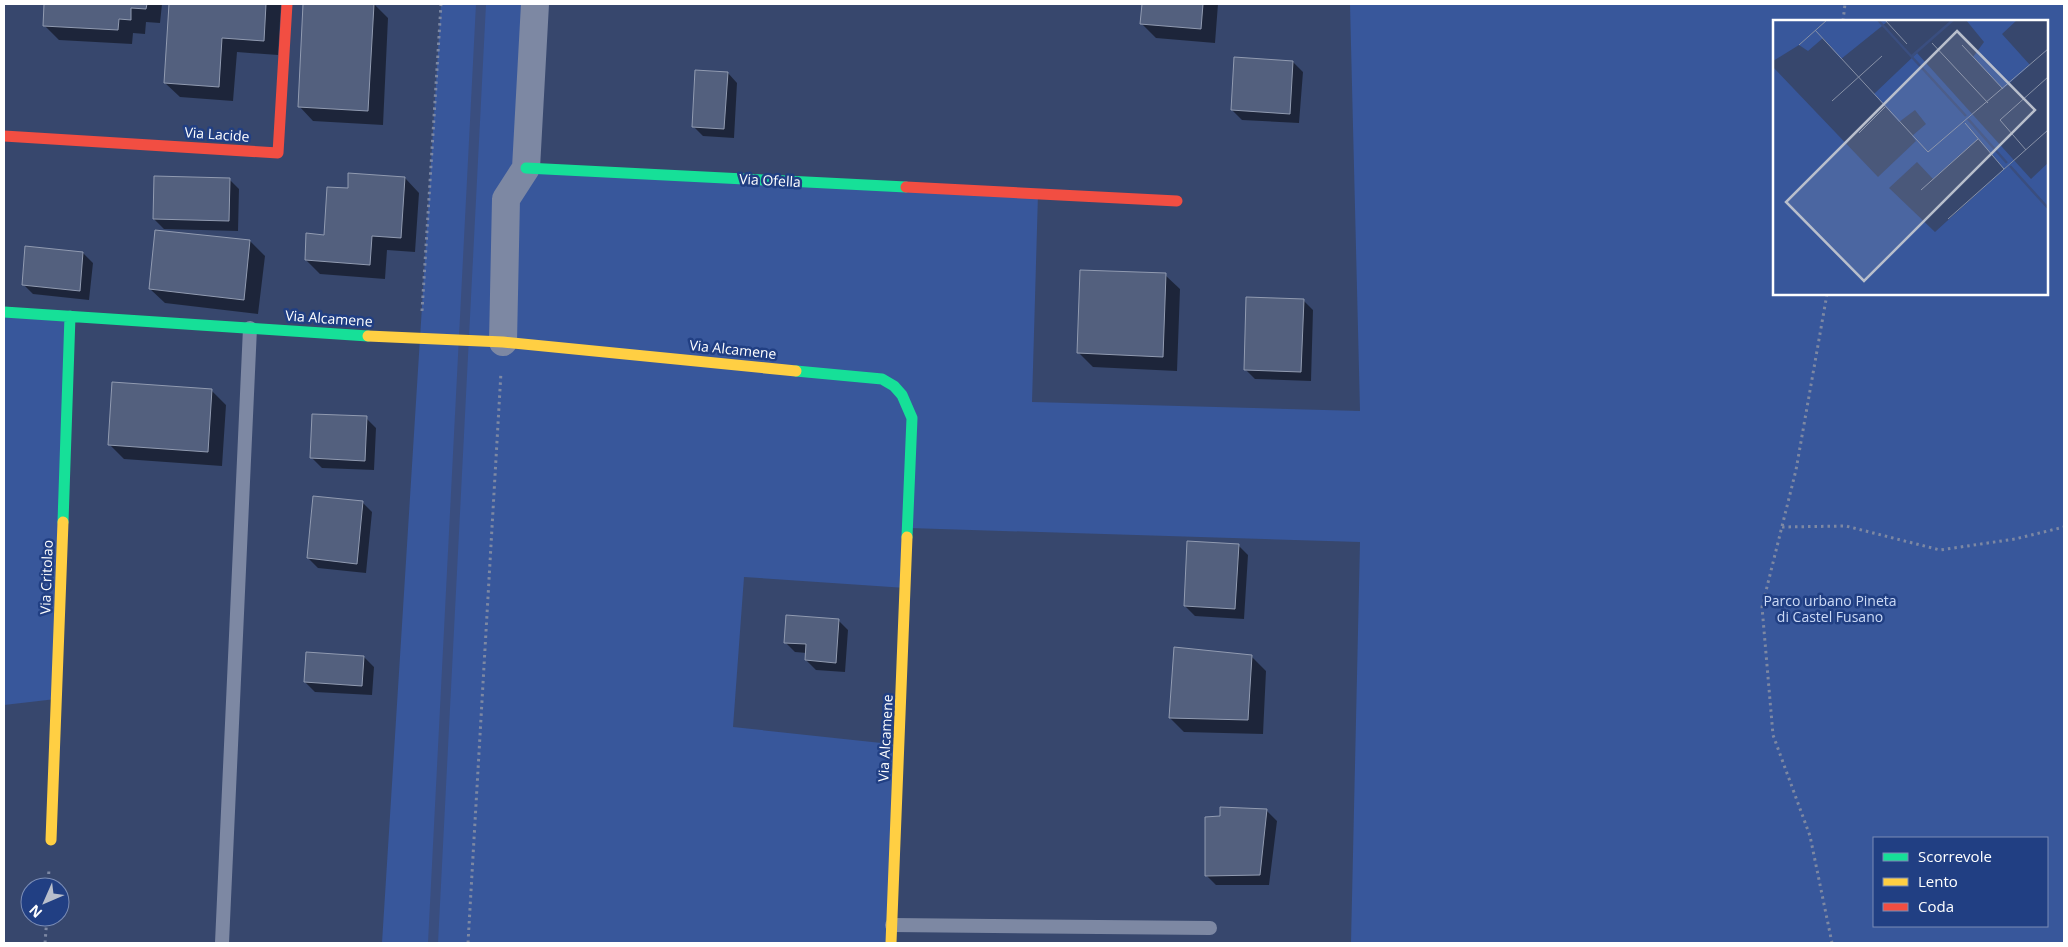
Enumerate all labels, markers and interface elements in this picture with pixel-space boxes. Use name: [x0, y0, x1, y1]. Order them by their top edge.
inset map: [1773, 20, 2048, 295]
street label: Via Lacide: [184, 122, 250, 146]
street label: Via Ofella: [739, 169, 801, 191]
street label: Via Alcamene: [285, 305, 373, 331]
street label: Via Alcamene: [689, 335, 778, 363]
street label: Via Critolao: [35, 539, 57, 615]
park label: Parco urbano Pineta di Castel Fusano: [1763, 591, 1897, 626]
street label: Via Alcamene: [873, 694, 897, 782]
legend: [1873, 837, 2048, 927]
text: Scorrevole: [1918, 846, 1992, 866]
text: Lento: [1918, 871, 1958, 891]
north arrow: [20, 877, 70, 927]
text: Coda: [1918, 896, 1954, 916]
text: N: [25, 901, 46, 922]

